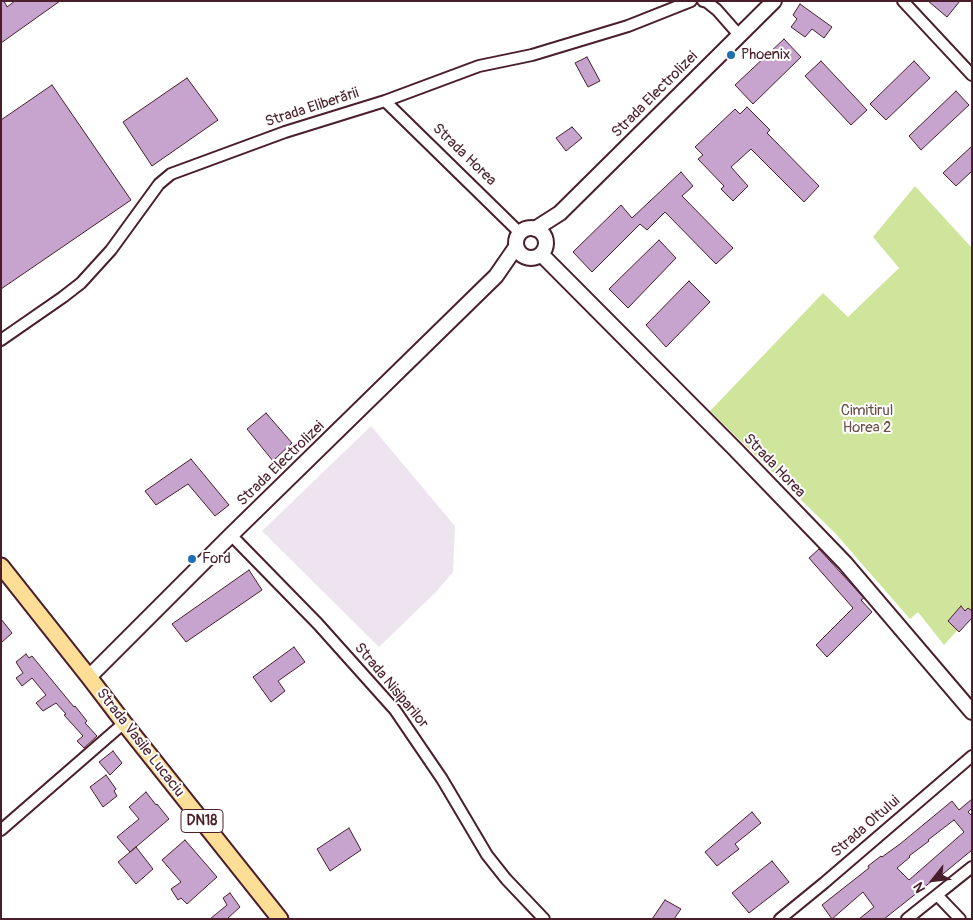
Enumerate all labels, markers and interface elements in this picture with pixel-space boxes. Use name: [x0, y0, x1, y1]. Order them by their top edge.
place label: Phoenix: [741, 46, 790, 64]
street label: Strada Electrolizei: [608, 48, 702, 142]
marker: Phoenix: [725, 49, 737, 61]
street label: Strada Eliberării: [263, 84, 361, 132]
street label: Strada Horea: [428, 120, 500, 190]
park label: Cimitirul Horea 2: [841, 402, 893, 437]
street label: Strada Electrolizei: [234, 418, 328, 510]
street label: Strada Horea: [739, 430, 809, 502]
place label: Ford: [202, 550, 231, 568]
marker: Ford: [186, 553, 198, 565]
street label: Strada Nisiparilor: [350, 640, 432, 732]
street label: Strada Vasile Lucaciu: [92, 685, 188, 801]
street label: Strada Oltului: [828, 792, 904, 862]
road number: DN18: [181, 809, 223, 832]
north arrow: [908, 855, 958, 905]
text: N: [910, 879, 929, 896]

